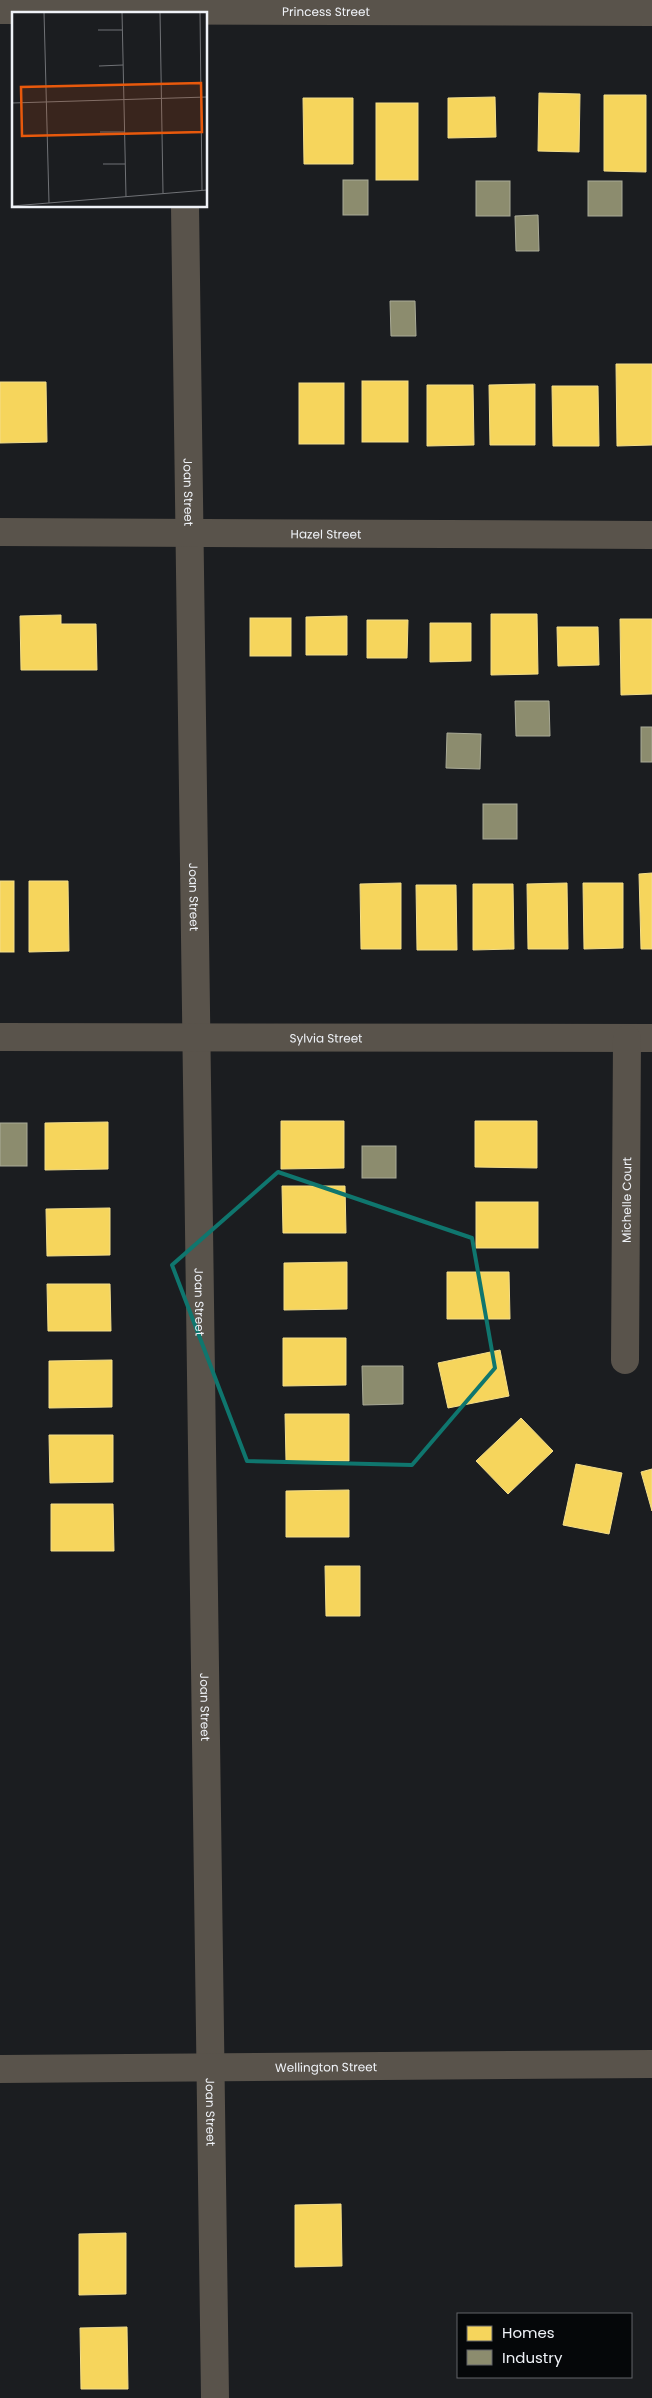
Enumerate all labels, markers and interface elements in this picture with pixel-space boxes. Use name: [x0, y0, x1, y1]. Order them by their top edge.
street label: Princess Street: [282, 2, 370, 20]
inset map: [12, 12, 208, 208]
street label: Joan Street: [180, 458, 198, 526]
street label: Hazel Street: [291, 525, 361, 542]
street label: Joan Street: [185, 863, 203, 931]
street label: Sylvia Street: [289, 1029, 363, 1046]
street label: Michelle Court: [617, 1157, 635, 1243]
street label: Joan Street: [191, 1268, 209, 1336]
street label: Joan Street: [197, 1673, 215, 1741]
street label: Wellington Street: [275, 2058, 377, 2075]
street label: Joan Street: [202, 2078, 220, 2146]
legend: [457, 2313, 632, 2378]
text: Homes: [502, 2322, 555, 2343]
text: Industry: [502, 2347, 563, 2368]

